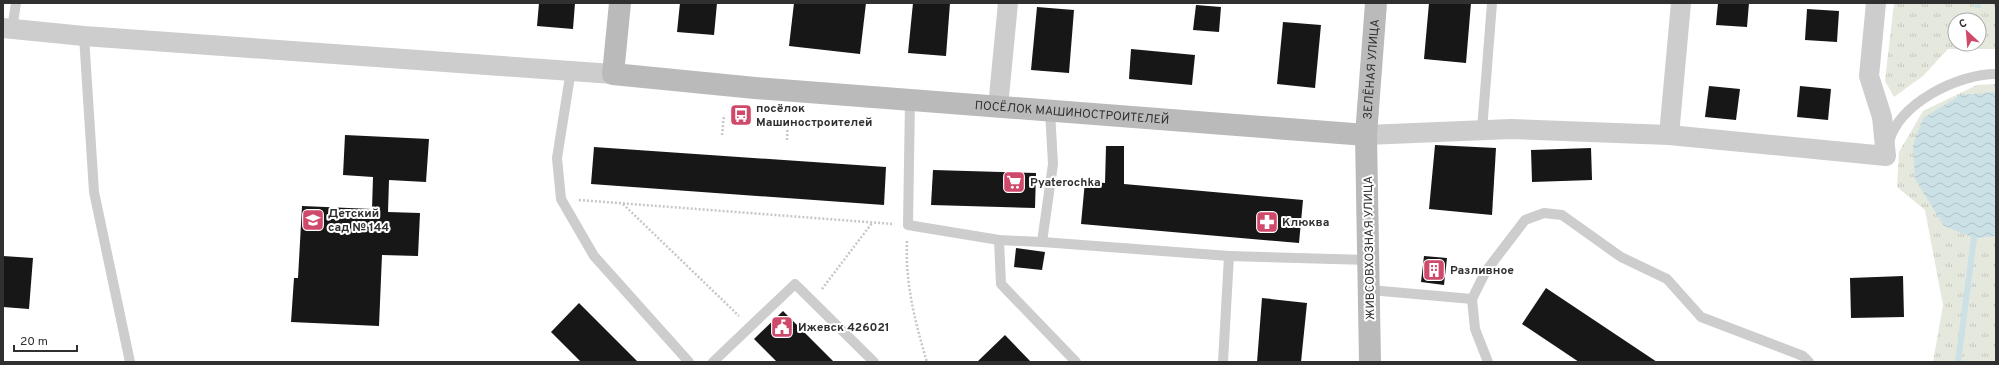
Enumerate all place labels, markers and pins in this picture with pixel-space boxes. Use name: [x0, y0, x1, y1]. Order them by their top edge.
place label: посёлок Машиностроителей: [756, 101, 872, 131]
bus stop icon: посёлок Машиностроителей: [728, 102, 754, 128]
supermarket icon: Pyaterochka: [1001, 169, 1027, 195]
place label: Pyaterochka: [1030, 175, 1101, 191]
place label: Детский сад № 144: [328, 206, 390, 236]
school or university icon: Детский сад № 144: [300, 207, 326, 233]
pharmacy icon: Клюква: [1254, 209, 1280, 235]
place label: Клюква: [1282, 215, 1329, 231]
building icon: Разливное: [1421, 257, 1447, 283]
place label: Разливное: [1450, 263, 1514, 279]
public building icon: Ижевск 426021: [769, 314, 795, 340]
place label: Ижевск 426021: [798, 320, 890, 336]

